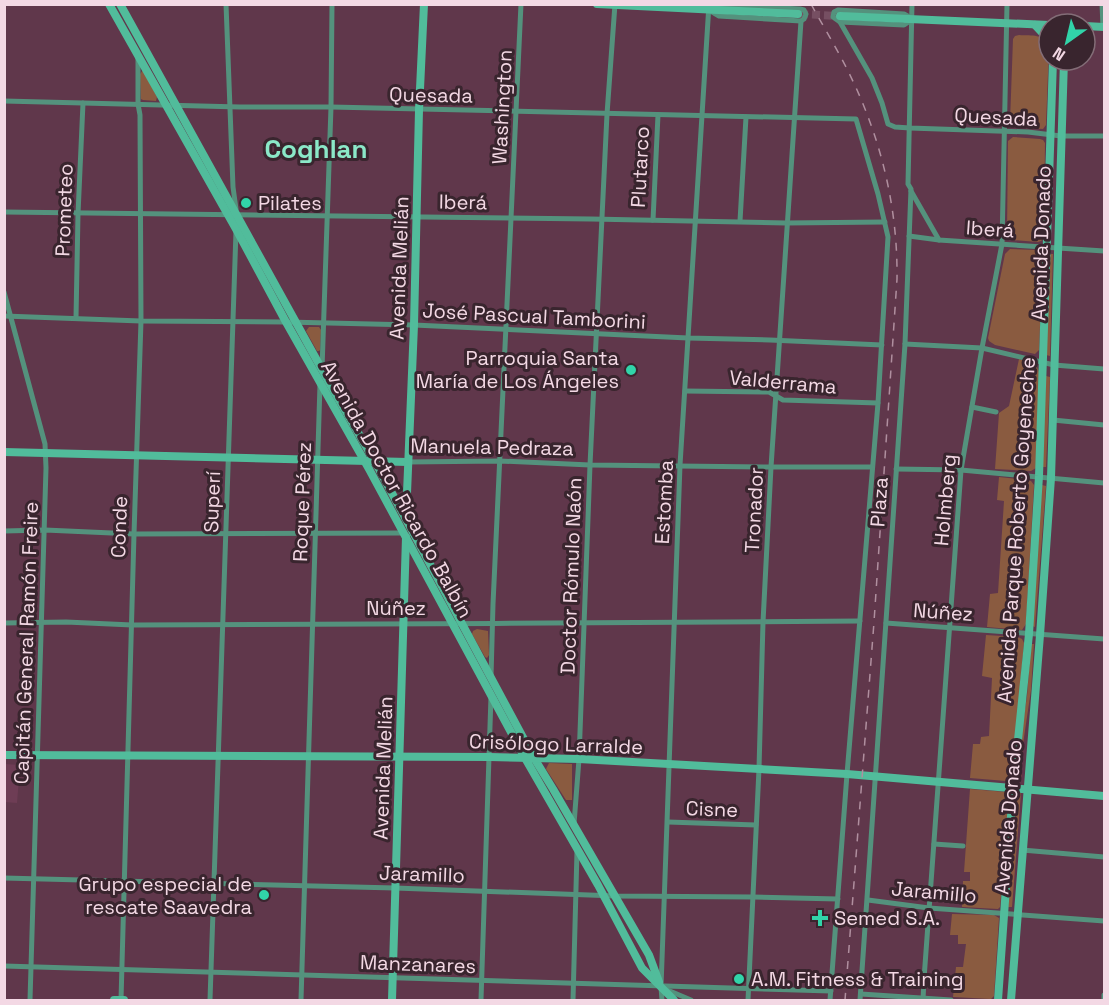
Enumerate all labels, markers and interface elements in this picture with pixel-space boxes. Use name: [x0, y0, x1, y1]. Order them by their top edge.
north arrow: [1037, 12, 1097, 72]
text: N: [1049, 42, 1069, 66]
street label: Washington: [486, 49, 518, 165]
street label: Quesada: [389, 81, 473, 109]
street label: Quesada: [954, 102, 1038, 132]
street label: Plutarco: [625, 126, 655, 208]
district label: Coghlan: [264, 132, 368, 166]
street label: Prometeo: [49, 163, 79, 257]
street label: Avenida Donado: [1025, 165, 1057, 321]
street label: Iberá: [439, 189, 487, 215]
place label: Pilates: [258, 190, 322, 216]
marker: Pilates: [239, 196, 253, 210]
street label: Avenida Melián: [383, 196, 415, 340]
street label: Iberá: [965, 214, 1015, 244]
street label: José Pascual Tamborini: [422, 297, 646, 335]
place label: Parroquia Santa María de Los Ángeles: [416, 345, 619, 394]
street label: Avenida Doctor Ricardo Balbín: [315, 356, 479, 622]
street label: Avenida Parque Roberto Goyeneche: [991, 356, 1041, 704]
marker: Parroquia Santa María de Los Ángeles: [624, 363, 638, 377]
street label: Valderrama: [728, 364, 838, 400]
street label: Manuela Pedraza: [410, 433, 574, 461]
street label: Roque Pérez: [287, 442, 317, 562]
street label: Holmberg: [928, 453, 962, 547]
street label: Estomba: [649, 459, 679, 545]
street label: Tronador: [739, 466, 769, 554]
street label: Superí: [198, 471, 226, 533]
street label: Plaza: [864, 476, 894, 528]
street label: Doctor Rómulo Naón: [555, 477, 587, 675]
street label: Conde: [105, 495, 133, 559]
street label: Capitán General Ramón Freire: [8, 501, 44, 785]
street label: Núñez: [366, 595, 426, 621]
street label: Núñez: [912, 597, 974, 627]
street label: Avenida Melián: [367, 696, 399, 840]
street label: Crisólogo Larralde: [469, 728, 643, 760]
street label: Avenida Donado: [988, 738, 1028, 896]
street label: Cisne: [685, 795, 739, 823]
street label: Jaramillo: [379, 860, 465, 888]
place label: Grupo especial de rescate Saavedra: [78, 871, 252, 920]
street label: Jaramillo: [890, 875, 978, 909]
marker: Grupo especial de rescate Saavedra: [257, 888, 271, 902]
place label: Semed S.A.: [834, 905, 940, 931]
marker: Semed S.A.: [811, 909, 829, 927]
street label: Manzanares: [359, 949, 477, 979]
place label: A.M. Fitness & Training: [751, 966, 964, 992]
marker: A.M. Fitness & Training: [732, 972, 746, 986]

